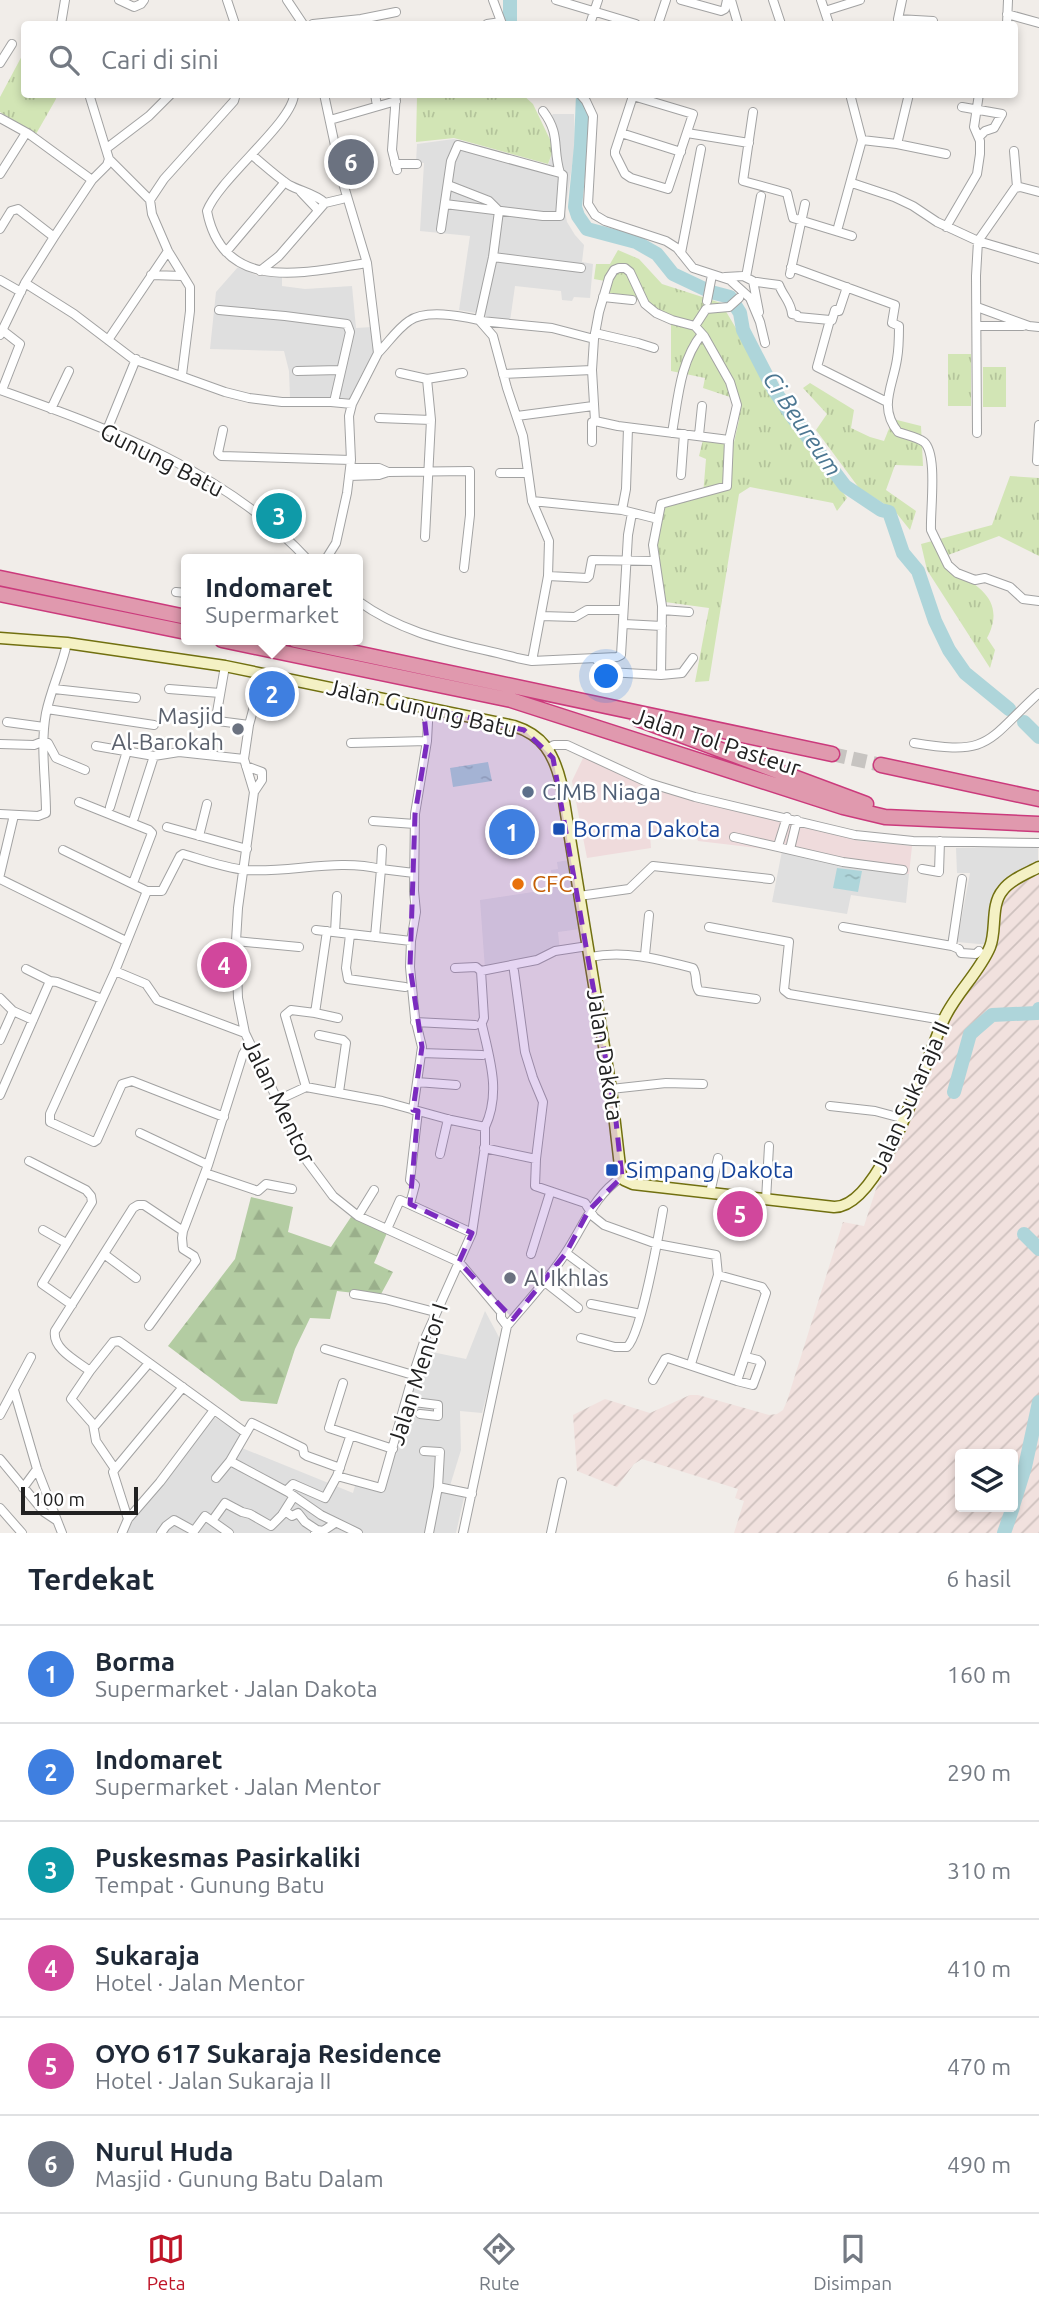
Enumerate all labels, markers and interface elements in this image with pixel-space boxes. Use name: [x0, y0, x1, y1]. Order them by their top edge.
search box: [21, 21, 1018, 98]
icon: search: [45, 41, 83, 79]
text: Cari di sini: [101, 45, 219, 74]
pin: 6: [328, 136, 374, 188]
water label: Ci Beureum: [758, 366, 847, 481]
street label: Gunung Batu: [96, 418, 228, 501]
pin: 3: [256, 490, 302, 542]
popup: [181, 554, 363, 645]
text: Indomaret: [205, 573, 333, 602]
text: Supermarket: [205, 602, 339, 627]
your location: [589, 659, 623, 693]
pin: 2: [249, 668, 295, 720]
street label: Jalan Gunung Batu: [325, 673, 520, 742]
place label: Masjid Al-Barokah: [111, 703, 224, 754]
street label: Jalan Tol Pasteur: [630, 703, 804, 780]
marker: Masjid Al-Barokah: [230, 721, 246, 737]
place label: CIMB Niaga: [542, 779, 661, 804]
marker: CIMB Niaga: [520, 784, 536, 800]
pin: 1: [489, 806, 535, 858]
place label: Borma Dakota: [573, 816, 720, 841]
marker: Borma Dakota: [551, 821, 567, 837]
place label: CFC: [532, 871, 572, 896]
marker: CFC: [510, 876, 526, 892]
pin: 4: [201, 939, 247, 991]
street label: Jalan Dakota: [583, 987, 628, 1123]
street label: Jalan Sukaraja II: [865, 1017, 954, 1176]
street label: Jalan Mentor: [238, 1034, 321, 1168]
place label: Simpang Dakota: [626, 1157, 794, 1182]
marker: Simpang Dakota: [604, 1162, 620, 1178]
pin: 5: [717, 1188, 763, 1240]
place label: Al Ikhlas: [524, 1265, 609, 1290]
marker: Al Ikhlas: [502, 1270, 518, 1286]
street label: Jalan Mentor I: [383, 1300, 452, 1448]
map controls: [955, 1449, 1018, 1512]
button: layers: [955, 1449, 1018, 1512]
scale bar: [21, 1484, 138, 1516]
text: 100 m: [32, 1488, 85, 1510]
text: Terdekat: [28, 1562, 154, 1596]
text: 6 hasil: [946, 1566, 1011, 1591]
text: Borma: [95, 1647, 175, 1676]
text: 1: [45, 1662, 57, 1687]
text: 160 m: [947, 1662, 1011, 1687]
text: Supermarket · Jalan Dakota: [95, 1676, 378, 1701]
text: Indomaret: [95, 1745, 222, 1774]
text: 2: [45, 1760, 57, 1785]
text: 290 m: [947, 1760, 1011, 1785]
text: Supermarket · Jalan Mentor: [95, 1774, 381, 1799]
text: Puskesmas Pasirkaliki: [95, 1843, 361, 1872]
text: 3: [45, 1858, 57, 1883]
text: 310 m: [947, 1858, 1011, 1883]
text: Tempat · Gunung Batu: [95, 1872, 325, 1897]
text: Sukaraja: [95, 1941, 200, 1970]
text: 4: [45, 1956, 57, 1981]
text: 410 m: [947, 1956, 1011, 1981]
text: Hotel · Jalan Mentor: [95, 1970, 305, 1995]
text: OYO 617 Sukaraja Residence: [95, 2039, 442, 2068]
text: 5: [45, 2054, 57, 2079]
text: 470 m: [947, 2054, 1011, 2079]
text: Hotel · Jalan Sukaraja II: [95, 2068, 331, 2093]
text: Nurul Huda: [95, 2137, 233, 2166]
text: 6: [45, 2152, 57, 2177]
text: 490 m: [947, 2152, 1011, 2177]
text: Masjid · Gunung Batu Dalam: [95, 2166, 384, 2191]
tab: Peta: [147, 2230, 185, 2294]
tab: Rute: [479, 2230, 520, 2294]
tab: Disimpan: [813, 2230, 892, 2294]

